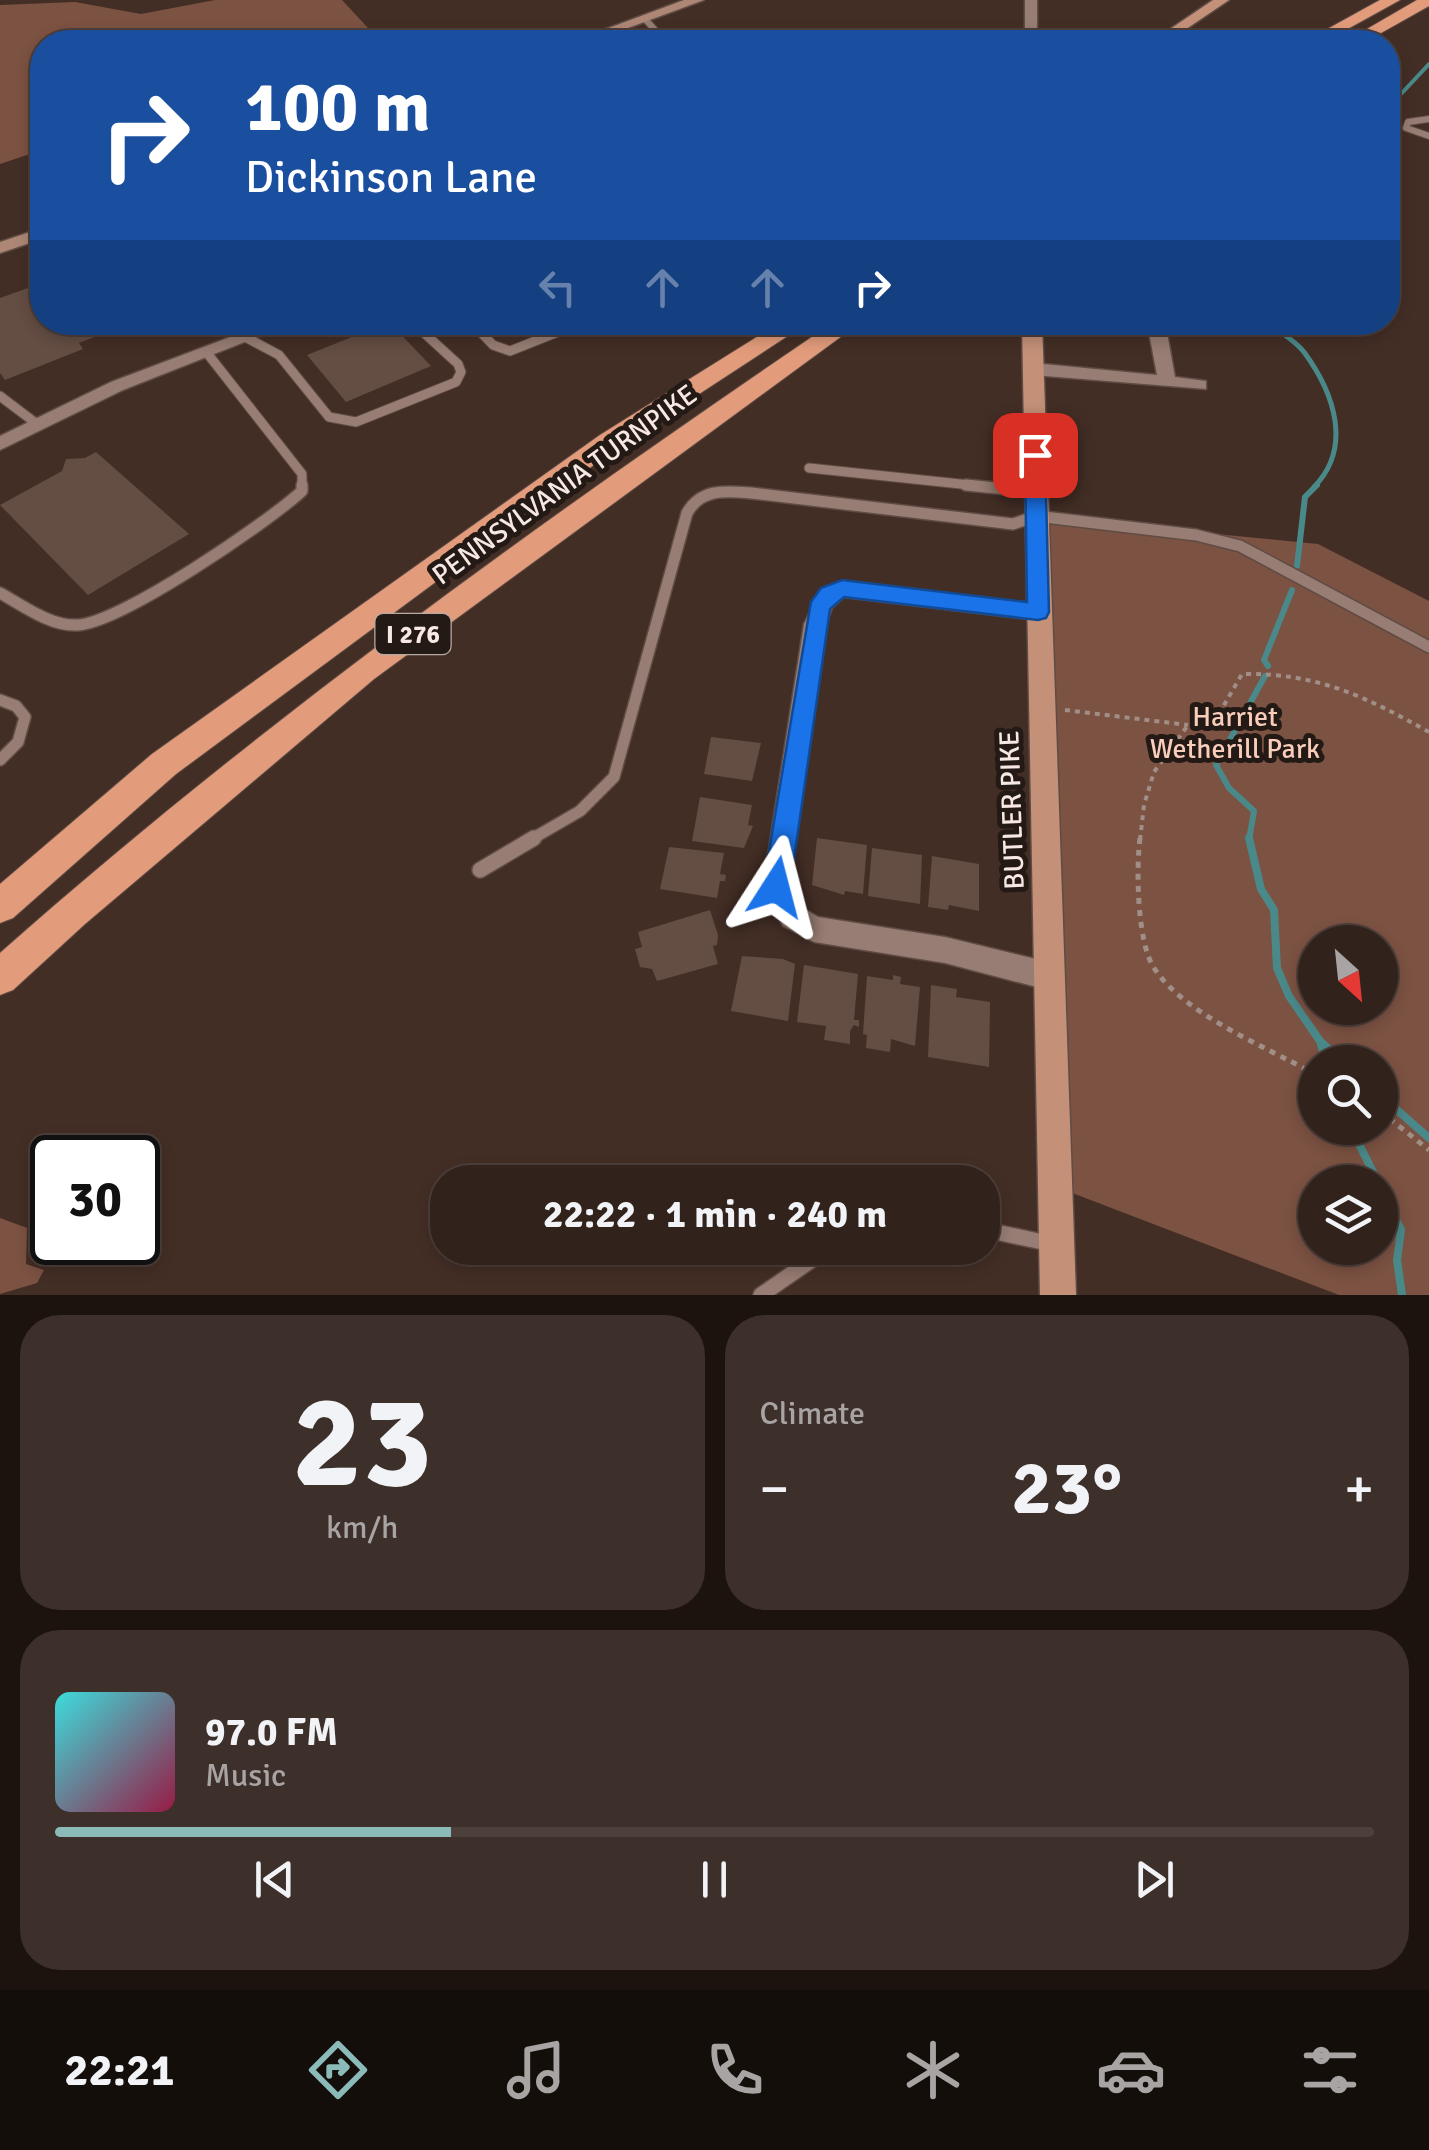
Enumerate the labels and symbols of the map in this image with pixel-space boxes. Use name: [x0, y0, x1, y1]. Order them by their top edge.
street label: PENNSYLVANIA TURNPIKE: [426, 377, 703, 592]
pin: [993, 413, 1078, 498]
road number: I 276: [376, 614, 450, 654]
park label: Harriet Wetherill Park: [1150, 700, 1320, 766]
street label: BUTLER PIKE: [992, 730, 1032, 890]
position arrow: [724, 835, 828, 939]
north arrow: [1298, 925, 1398, 1025]
speed limit sign: 30: [30, 1135, 160, 1265]

